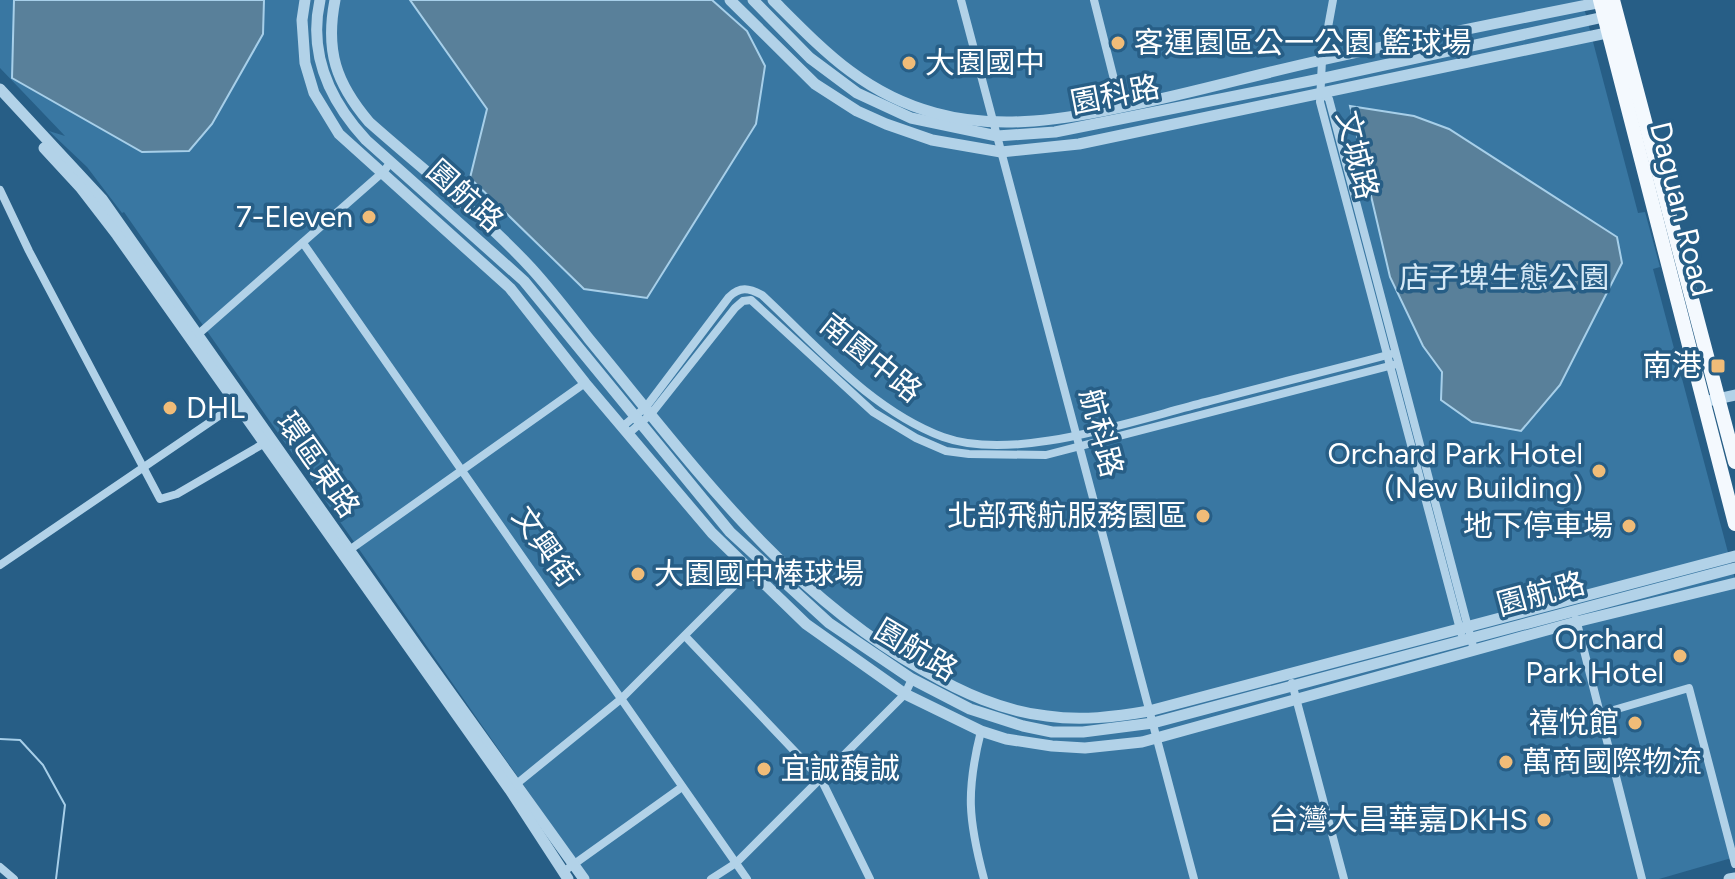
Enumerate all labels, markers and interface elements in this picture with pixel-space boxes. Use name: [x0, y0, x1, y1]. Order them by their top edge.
place label: 客運園區公一公園 籃球場: [1134, 24, 1471, 61]
marker: 客運園區公一公園 籃球場: [1109, 34, 1127, 52]
place label: 大園國中: [925, 44, 1045, 81]
marker: 大園國中: [900, 54, 918, 72]
street label: 園科路: [1067, 68, 1163, 121]
street label: 文城路: [1329, 107, 1386, 203]
street label: Daguan Road: [1642, 118, 1721, 300]
street label: 園航路: [420, 152, 511, 239]
place label: 7-Eleven: [236, 198, 353, 235]
marker: 7-Eleven: [360, 208, 378, 226]
park label: 店子埤生態公園: [1399, 259, 1609, 296]
street label: 南園中路: [813, 305, 930, 410]
place label: 南港: [1642, 347, 1702, 384]
marker: 南港: [1709, 357, 1727, 375]
street label: 航科路: [1072, 385, 1131, 481]
place label: DHL: [186, 389, 245, 426]
marker: DHL: [161, 399, 179, 417]
street label: 環區東路: [269, 405, 368, 524]
place label: Orchard Park Hotel (New Building): [1328, 435, 1583, 506]
marker: Orchard Park Hotel (New Building): [1590, 462, 1608, 480]
place label: 北部飛航服務園區: [947, 497, 1187, 534]
street label: 文興街: [504, 499, 586, 594]
marker: 北部飛航服務園區: [1194, 507, 1212, 525]
place label: 地下停車場: [1463, 507, 1613, 544]
marker: 地下停車場: [1620, 517, 1638, 535]
place label: 大園國中棒球場: [654, 555, 864, 592]
street label: 園航路: [1493, 564, 1589, 623]
marker: 大園國中棒球場: [629, 565, 647, 583]
street label: 園航路: [868, 611, 964, 689]
place label: Orchard Park Hotel: [1525, 620, 1664, 691]
marker: Orchard Park Hotel: [1671, 647, 1689, 665]
place label: 禧悅館: [1529, 704, 1619, 741]
marker: 禧悅館: [1626, 714, 1644, 732]
place label: 萬商國際物流: [1522, 743, 1702, 780]
place label: 宜誠馥誠: [780, 750, 900, 787]
marker: 萬商國際物流: [1497, 753, 1515, 771]
marker: 宜誠馥誠: [755, 760, 773, 778]
place label: 台灣大昌華嘉DKHS: [1268, 801, 1528, 838]
marker: 台灣大昌華嘉DKHS: [1535, 811, 1553, 829]

